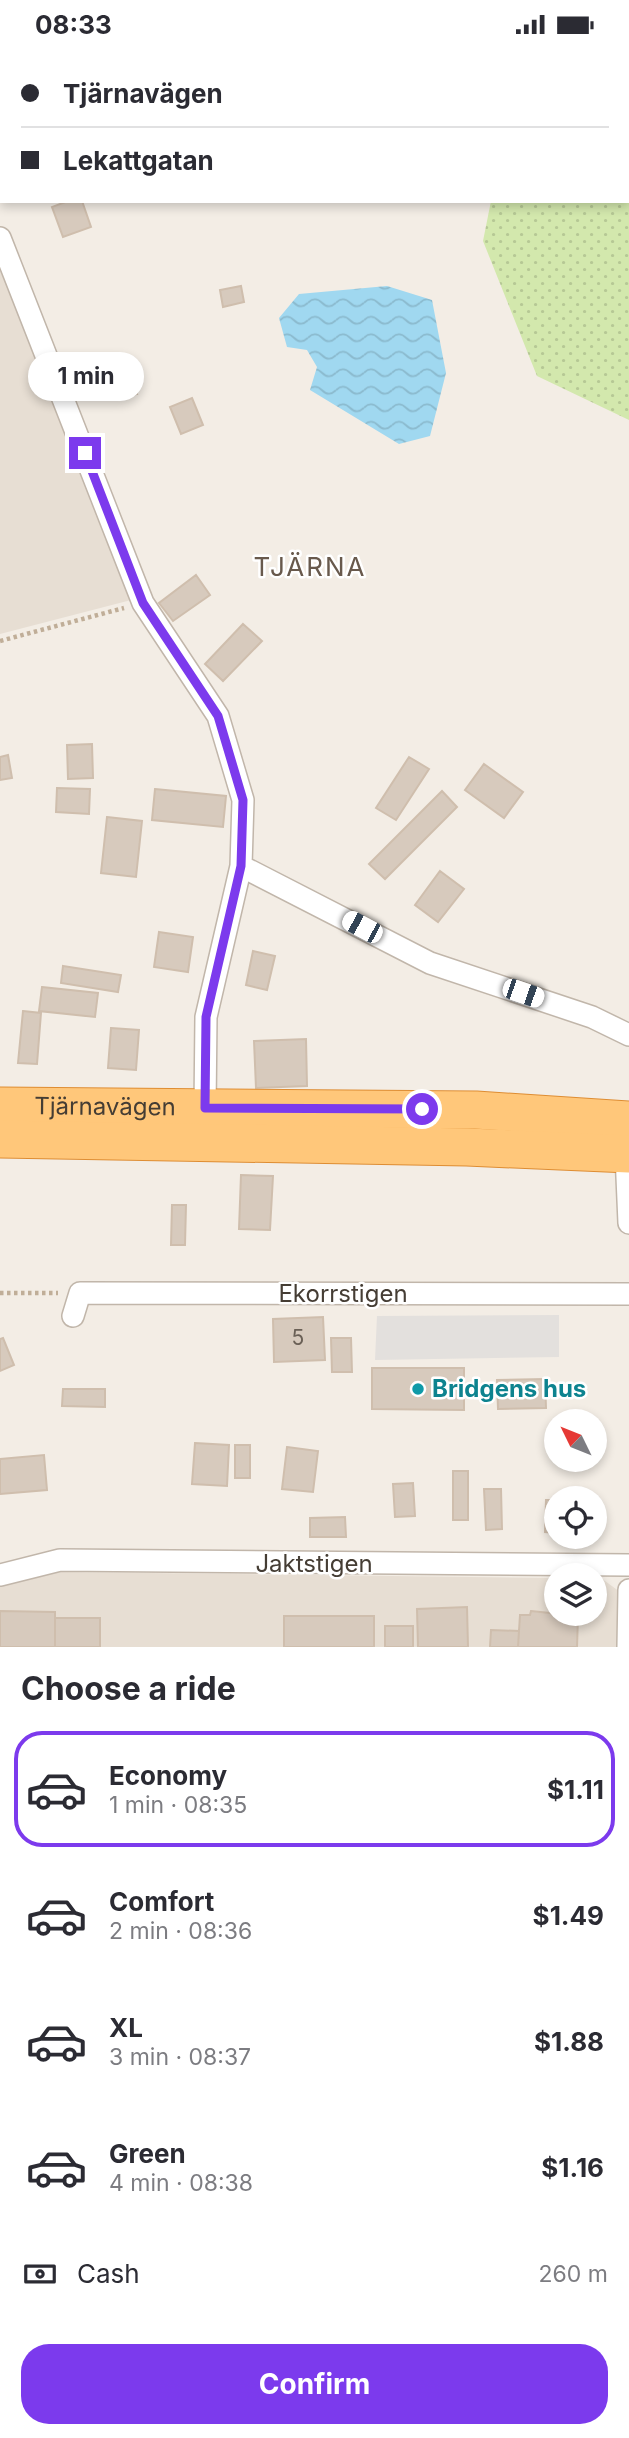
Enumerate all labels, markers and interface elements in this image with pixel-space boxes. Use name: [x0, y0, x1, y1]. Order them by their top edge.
text: 08:33: [35, 9, 112, 40]
text: Tjärnavägen: [63, 78, 223, 109]
text: Lekattgatan: [63, 145, 214, 176]
callout: 1 min: [27, 351, 143, 401]
text: 1 min: [58, 362, 114, 390]
route end: [69, 437, 101, 469]
district label: TJÄRNA: [254, 551, 366, 582]
car: [339, 908, 386, 946]
car: [500, 976, 547, 1010]
street label: Tjärnavägen: [34, 1091, 176, 1121]
route start: [406, 1093, 438, 1125]
street label: Ekorrstigen: [278, 1279, 408, 1308]
house number: 5: [292, 1325, 304, 1350]
place label: Bridgens hus: [432, 1374, 586, 1403]
marker: Bridgens hus: [410, 1381, 426, 1397]
north arrow: [544, 1409, 607, 1472]
map controls: [544, 1409, 607, 1626]
button: locate: [544, 1486, 607, 1549]
street label: Jaktstigen: [255, 1549, 373, 1578]
button: layers: [544, 1563, 607, 1626]
text: Choose a ride: [21, 1669, 236, 1708]
icon: car: [25, 1758, 88, 1821]
text: Economy: [109, 1760, 227, 1791]
text: $1.11: [547, 1774, 604, 1805]
text: 1 min · 08:35: [109, 1791, 247, 1819]
icon: car: [25, 1884, 88, 1947]
text: Comfort: [109, 1886, 214, 1917]
text: $1.49: [533, 1900, 604, 1931]
text: 2 min · 08:36: [109, 1917, 252, 1945]
icon: car: [25, 2010, 88, 2073]
text: XL: [109, 2012, 143, 2043]
text: $1.88: [534, 2026, 604, 2057]
text: 3 min · 08:37: [109, 2043, 251, 2071]
icon: car: [25, 2136, 88, 2199]
text: Green: [109, 2138, 186, 2169]
text: $1.16: [541, 2152, 604, 2183]
text: 4 min · 08:38: [109, 2169, 253, 2197]
icon: cash: [21, 2255, 59, 2293]
text: Cash: [77, 2258, 140, 2289]
text: 260 m: [539, 2260, 608, 2288]
button: Confirm: [21, 2344, 608, 2424]

